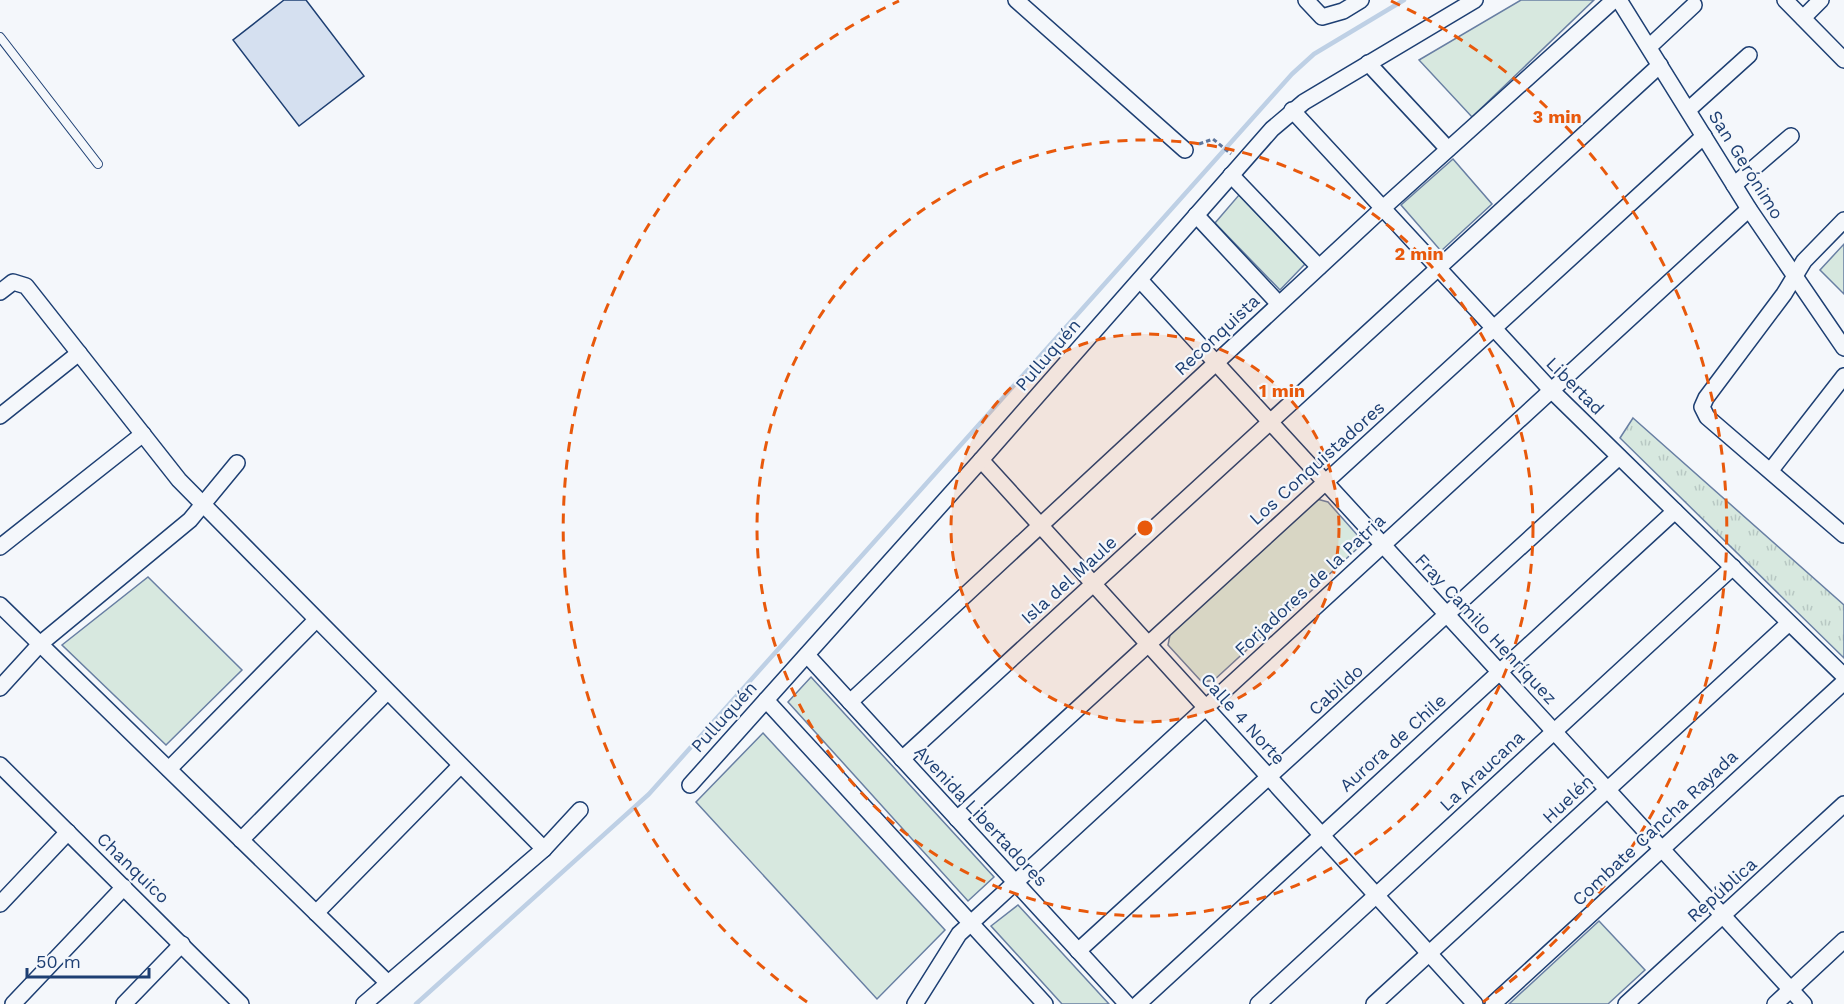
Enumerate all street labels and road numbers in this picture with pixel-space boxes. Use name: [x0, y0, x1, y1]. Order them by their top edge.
street label: San Gerónimo: [1705, 107, 1788, 223]
street label: Reconquista: [1170, 290, 1263, 379]
street label: Pulluquén: [1011, 315, 1084, 395]
street label: Libertad: [1542, 352, 1609, 419]
street label: Los Conquistadores: [1245, 396, 1389, 529]
street label: Forjadores de la Patria: [1230, 509, 1389, 660]
street label: Isla del Maule: [1017, 531, 1121, 628]
street label: Fray Camilo Henríquez: [1411, 549, 1562, 708]
street label: Cabildo: [1304, 660, 1367, 720]
street label: Calle 4 Norte: [1197, 669, 1290, 769]
street label: Pulluquén: [686, 677, 761, 756]
street label: Aurora de Chile: [1335, 689, 1450, 796]
street label: La Araucana: [1435, 726, 1528, 815]
street label: Avenida Libertadores: [911, 741, 1052, 890]
street label: Combate Cancha Rayada: [1568, 745, 1742, 910]
street label: Huelén: [1538, 770, 1597, 827]
street label: Chanquico: [93, 828, 174, 907]
street label: República: [1683, 853, 1761, 926]

